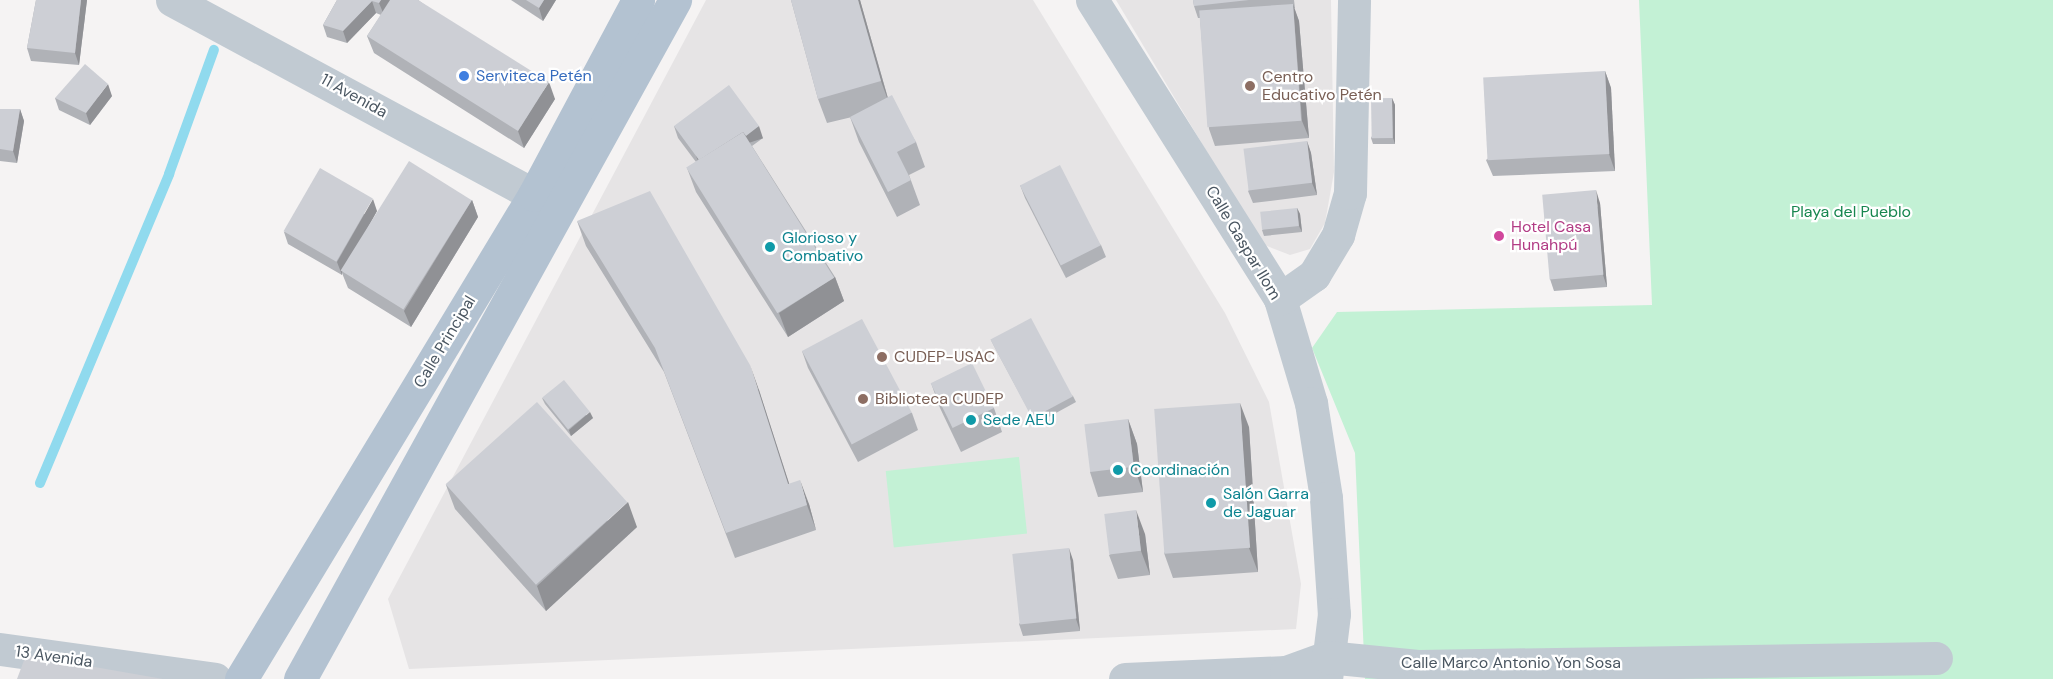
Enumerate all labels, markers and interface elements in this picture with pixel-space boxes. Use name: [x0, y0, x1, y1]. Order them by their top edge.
place label: Serviteca Petén: [476, 66, 592, 86]
place label: Centro Educativo Petén: [1262, 67, 1382, 105]
marker: Serviteca Petén: [457, 69, 471, 83]
street label: 11 Avenida: [317, 70, 391, 122]
marker: Centro Educativo Petén: [1243, 79, 1257, 93]
street label: Calle Gaspar Ilom: [1201, 183, 1285, 303]
park label: Playa del Pueblo: [1791, 202, 1911, 222]
place label: Hotel Casa Hunahpú: [1511, 217, 1591, 255]
place label: Glorioso y Combativo: [782, 228, 863, 266]
marker: Hotel Casa Hunahpú: [1492, 229, 1506, 243]
marker: Glorioso y Combativo: [763, 240, 777, 254]
street label: Calle Principal: [410, 292, 480, 392]
place label: CUDEP-USAC: [894, 347, 995, 367]
marker: CUDEP-USAC: [875, 350, 889, 364]
place label: Biblioteca CUDEP: [875, 389, 1004, 409]
marker: Biblioteca CUDEP: [856, 392, 870, 406]
place label: Sede AEU: [983, 410, 1055, 430]
marker: Sede AEU: [964, 413, 978, 427]
place label: Coordinación: [1130, 460, 1229, 480]
marker: Coordinación: [1111, 463, 1125, 477]
place label: Salón Garra de Jaguar: [1223, 484, 1309, 522]
marker: Salón Garra de Jaguar: [1204, 496, 1218, 510]
street label: 13 Avenida: [14, 642, 94, 672]
street label: Calle Marco Antonio Yon Sosa: [1401, 653, 1621, 673]

